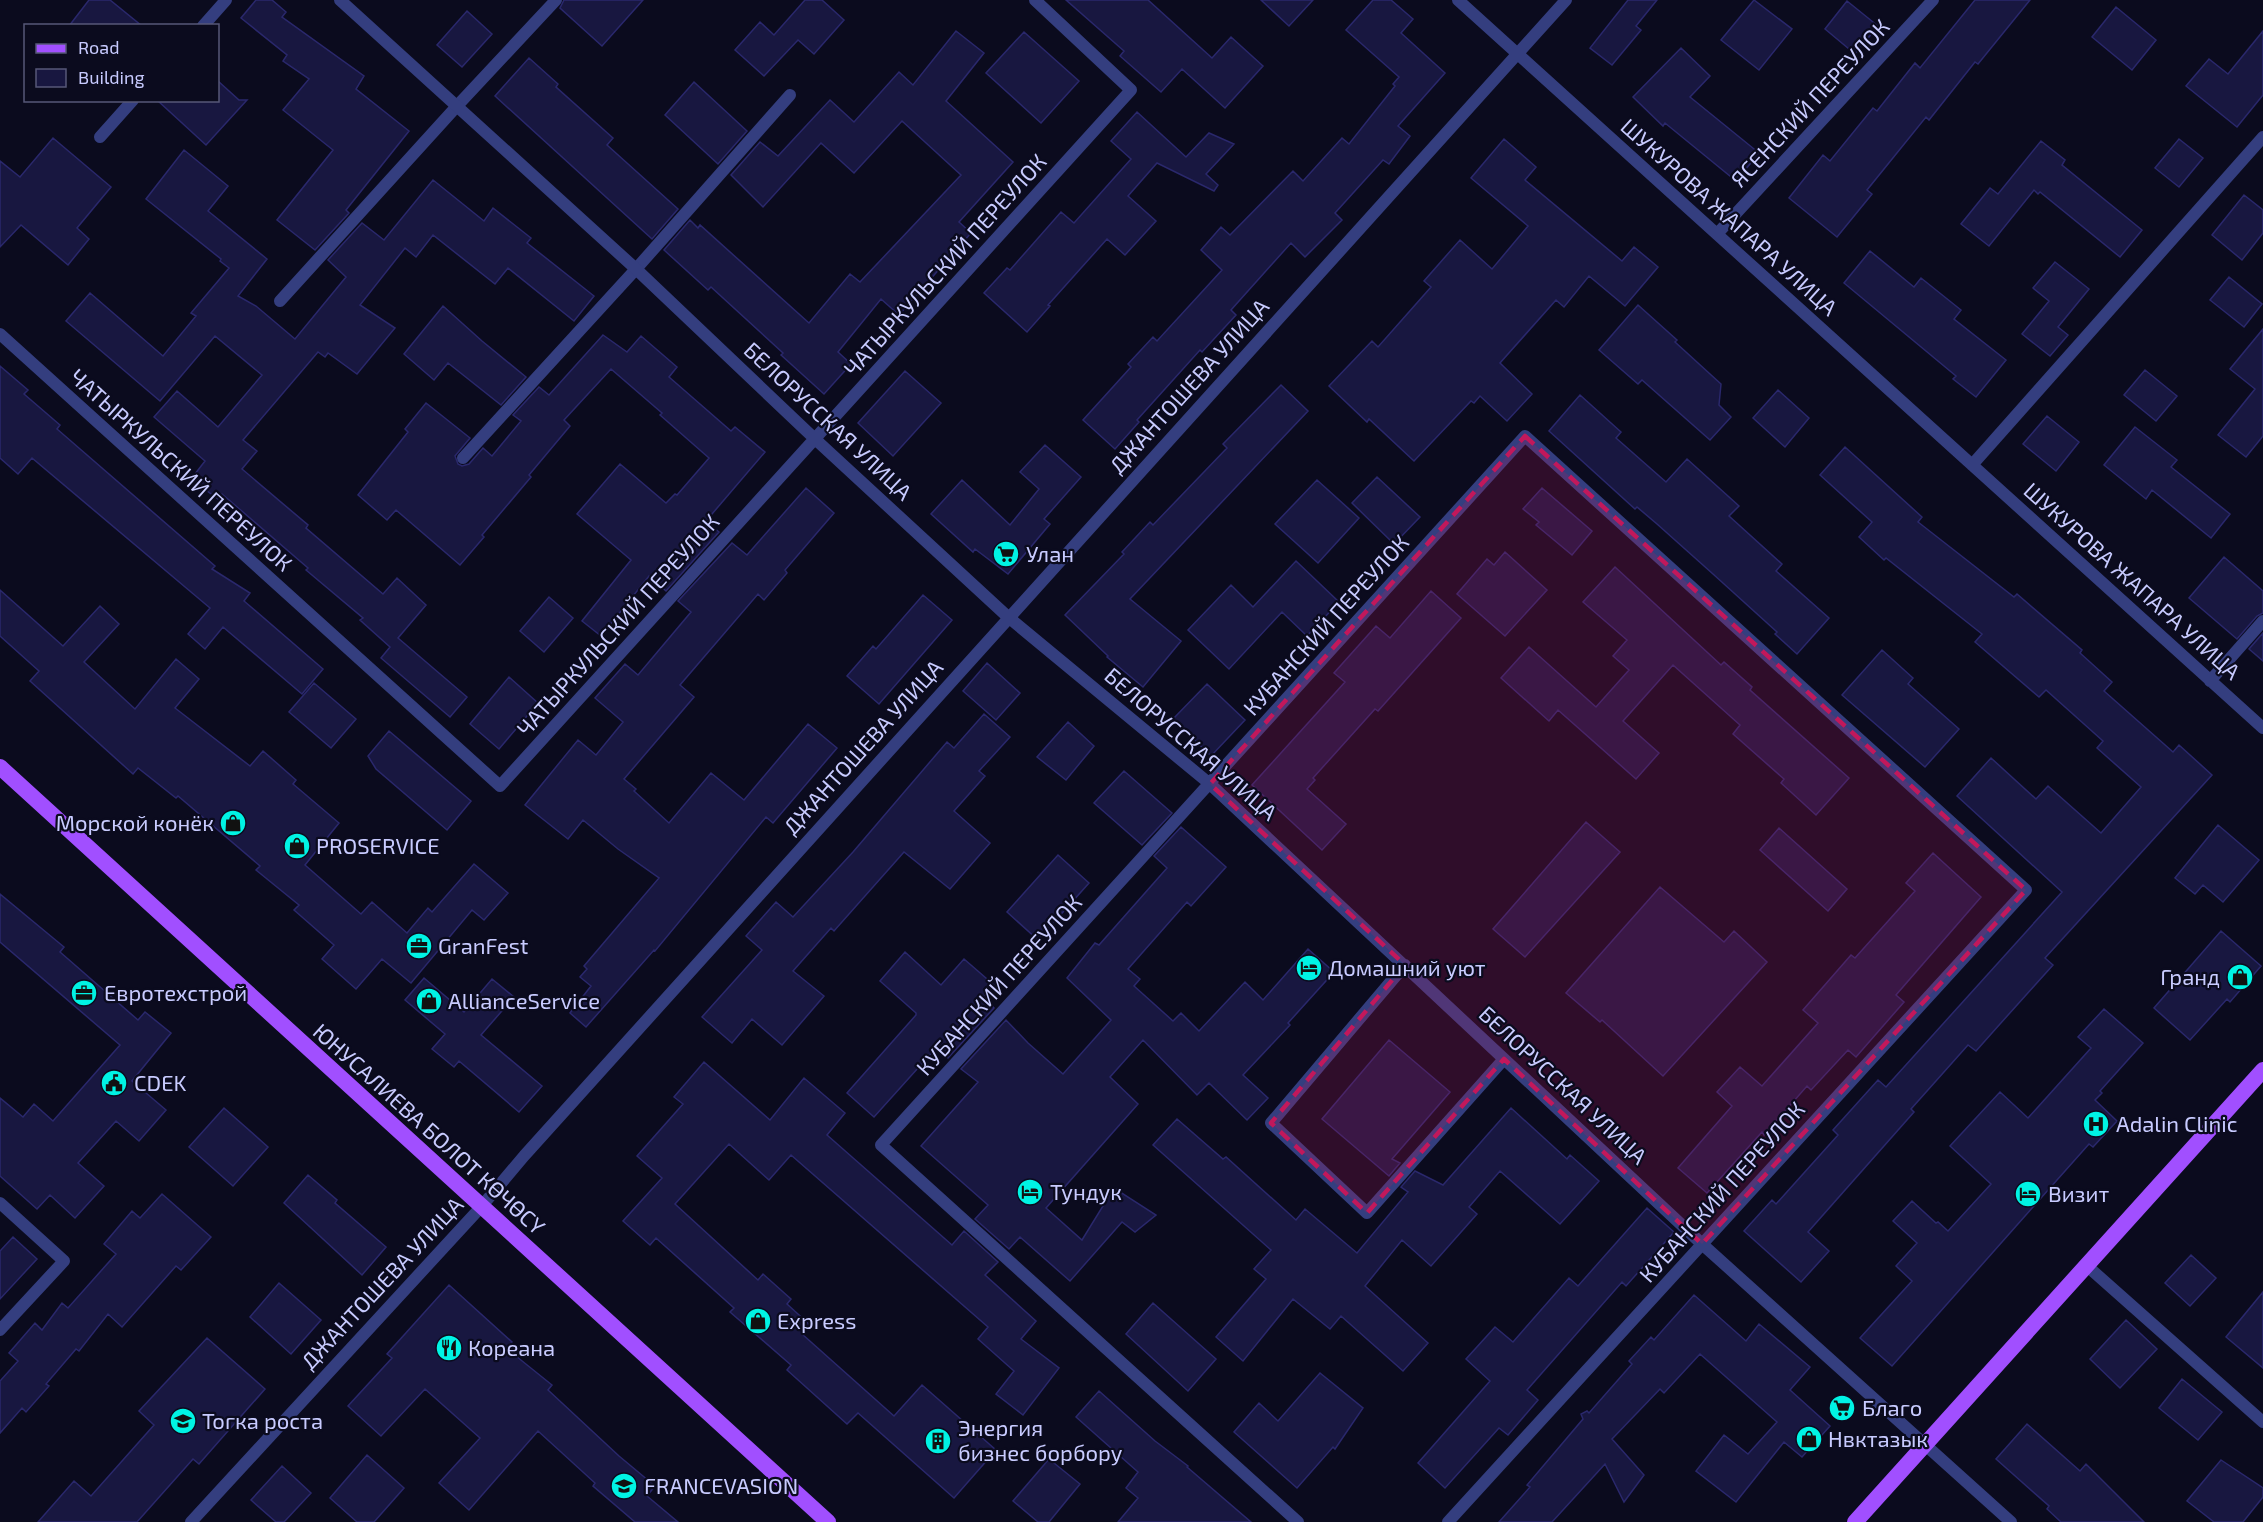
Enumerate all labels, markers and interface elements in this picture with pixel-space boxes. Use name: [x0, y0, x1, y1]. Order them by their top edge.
street label: ЯСЕНСКИЙ ПЕРЕУЛОК: [1725, 13, 1894, 192]
legend: [24, 24, 219, 102]
text: Road: [78, 36, 119, 58]
text: Building: [78, 66, 145, 88]
street label: ШУКУРОВА ЖАПАРА УЛИЦА: [1616, 112, 1843, 320]
street label: ЧАТЫРКУЛЬСКИЙ ПЕРЕУЛОК: [838, 148, 1051, 381]
street label: ДЖАНТОШЕВА УЛИЦА: [1103, 293, 1274, 478]
street label: БЕЛОРУССКАЯ УЛИЦА: [739, 336, 918, 505]
street label: ЧАТЫРКУЛЬСКИЙ ПЕРЕУЛОК: [65, 363, 298, 576]
street label: ШУКУРОВА ЖАПАРА УЛИЦА: [2019, 476, 2246, 684]
street label: ЧАТЫРКУЛЬСКИЙ ПЕРЕУЛОК: [511, 508, 724, 741]
street label: КУБАНСКИЙ ПЕРЕУЛОК: [1237, 529, 1413, 720]
supermarket icon: Улан: [991, 539, 1021, 569]
place label: Улан: [1026, 540, 1074, 566]
street label: ДЖАНТОШЕВА УЛИЦА: [777, 654, 948, 839]
street label: БЕЛОРУССКАЯ УЛИЦА: [1100, 661, 1283, 825]
shop icon: Морской конёк: [218, 808, 248, 838]
place label: Морской конёк: [56, 809, 214, 835]
shop icon: PROSERVICE: [282, 831, 312, 861]
place label: PROSERVICE: [316, 832, 439, 858]
street label: КУБАНСКИЙ ПЕРЕУЛОК: [910, 889, 1086, 1080]
office icon: GranFest: [404, 931, 434, 961]
place label: GranFest: [438, 932, 528, 958]
hotel icon: Домашний уют: [1294, 953, 1324, 983]
place label: Домашний уют: [1328, 954, 1486, 981]
shop icon: Гранд: [2225, 962, 2255, 992]
place label: Гранд: [2160, 963, 2220, 989]
office icon: Евротехстрой: [69, 978, 99, 1008]
place label: Евротехстрой: [104, 979, 247, 1005]
shop icon: AllianceService: [414, 986, 444, 1016]
place label: AllianceService: [448, 987, 600, 1013]
street label: БЕЛОРУССКАЯ УЛИЦА: [1474, 1000, 1653, 1169]
street label: ЮНУСАЛИЕВА БОЛОТ КӨЧӨСҮ: [309, 1017, 551, 1239]
public building icon: CDEK: [99, 1068, 129, 1098]
place label: CDEK: [134, 1069, 186, 1095]
street label: КУБАНСКИЙ ПЕРЕУЛОК: [1633, 1096, 1809, 1287]
hospital icon: Adalin Clinic: [2081, 1109, 2111, 1139]
place label: Adalin Clinic: [2116, 1110, 2238, 1136]
hotel icon: Тундук: [1015, 1177, 1045, 1207]
place label: Тундук: [1050, 1178, 1122, 1205]
hotel icon: Визит: [2013, 1179, 2043, 1209]
place label: Визит: [2048, 1180, 2109, 1206]
street label: ДЖАНТОШЕВА УЛИЦА: [295, 1191, 468, 1374]
shop icon: Express: [743, 1306, 773, 1336]
place label: Express: [777, 1307, 856, 1333]
restaurant icon: Кореана: [434, 1333, 464, 1363]
place label: Кореана: [468, 1334, 555, 1360]
supermarket icon: Благо: [1827, 1393, 1857, 1423]
place label: Благо: [1862, 1394, 1922, 1420]
school or university icon: Тогка роста: [168, 1406, 198, 1436]
place label: Тогка роста: [202, 1407, 323, 1433]
place label: Энергия бизнес борбору: [958, 1414, 1123, 1466]
shop icon: Нвктазык: [1794, 1424, 1824, 1454]
place label: Нвктазык: [1828, 1425, 1928, 1451]
building icon: Энергия бизнес борбору: [923, 1426, 953, 1456]
school or university icon: FRANCEVASION: [609, 1471, 639, 1501]
place label: FRANCEVASION: [644, 1472, 798, 1498]

